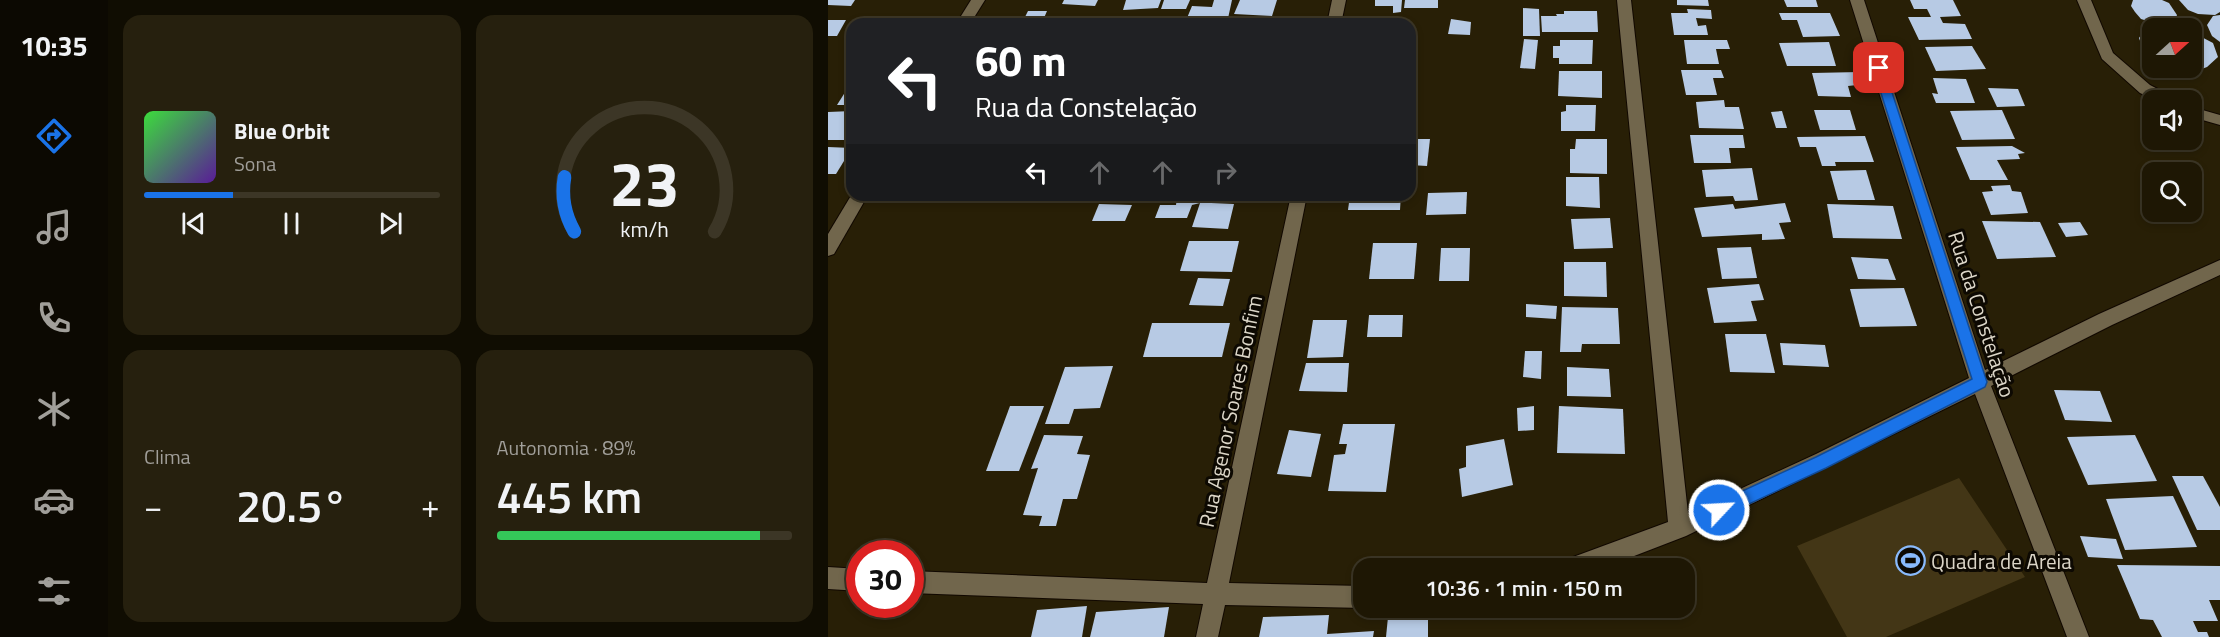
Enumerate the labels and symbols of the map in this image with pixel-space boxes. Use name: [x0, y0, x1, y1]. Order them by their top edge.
north arrow: [2142, 18, 2202, 78]
pin: [1853, 42, 1904, 93]
street label: Rua da Constelação: [1940, 227, 2024, 401]
street label: Rua Agenor Soares Bonfim: [1190, 292, 1270, 530]
position arrow: [1687, 478, 1751, 542]
speed limit sign: 30: [846, 540, 924, 618]
sports icon: Quadra de Areia: [1894, 545, 1926, 577]
place label: Quadra de Areia: [1931, 545, 2072, 577]

